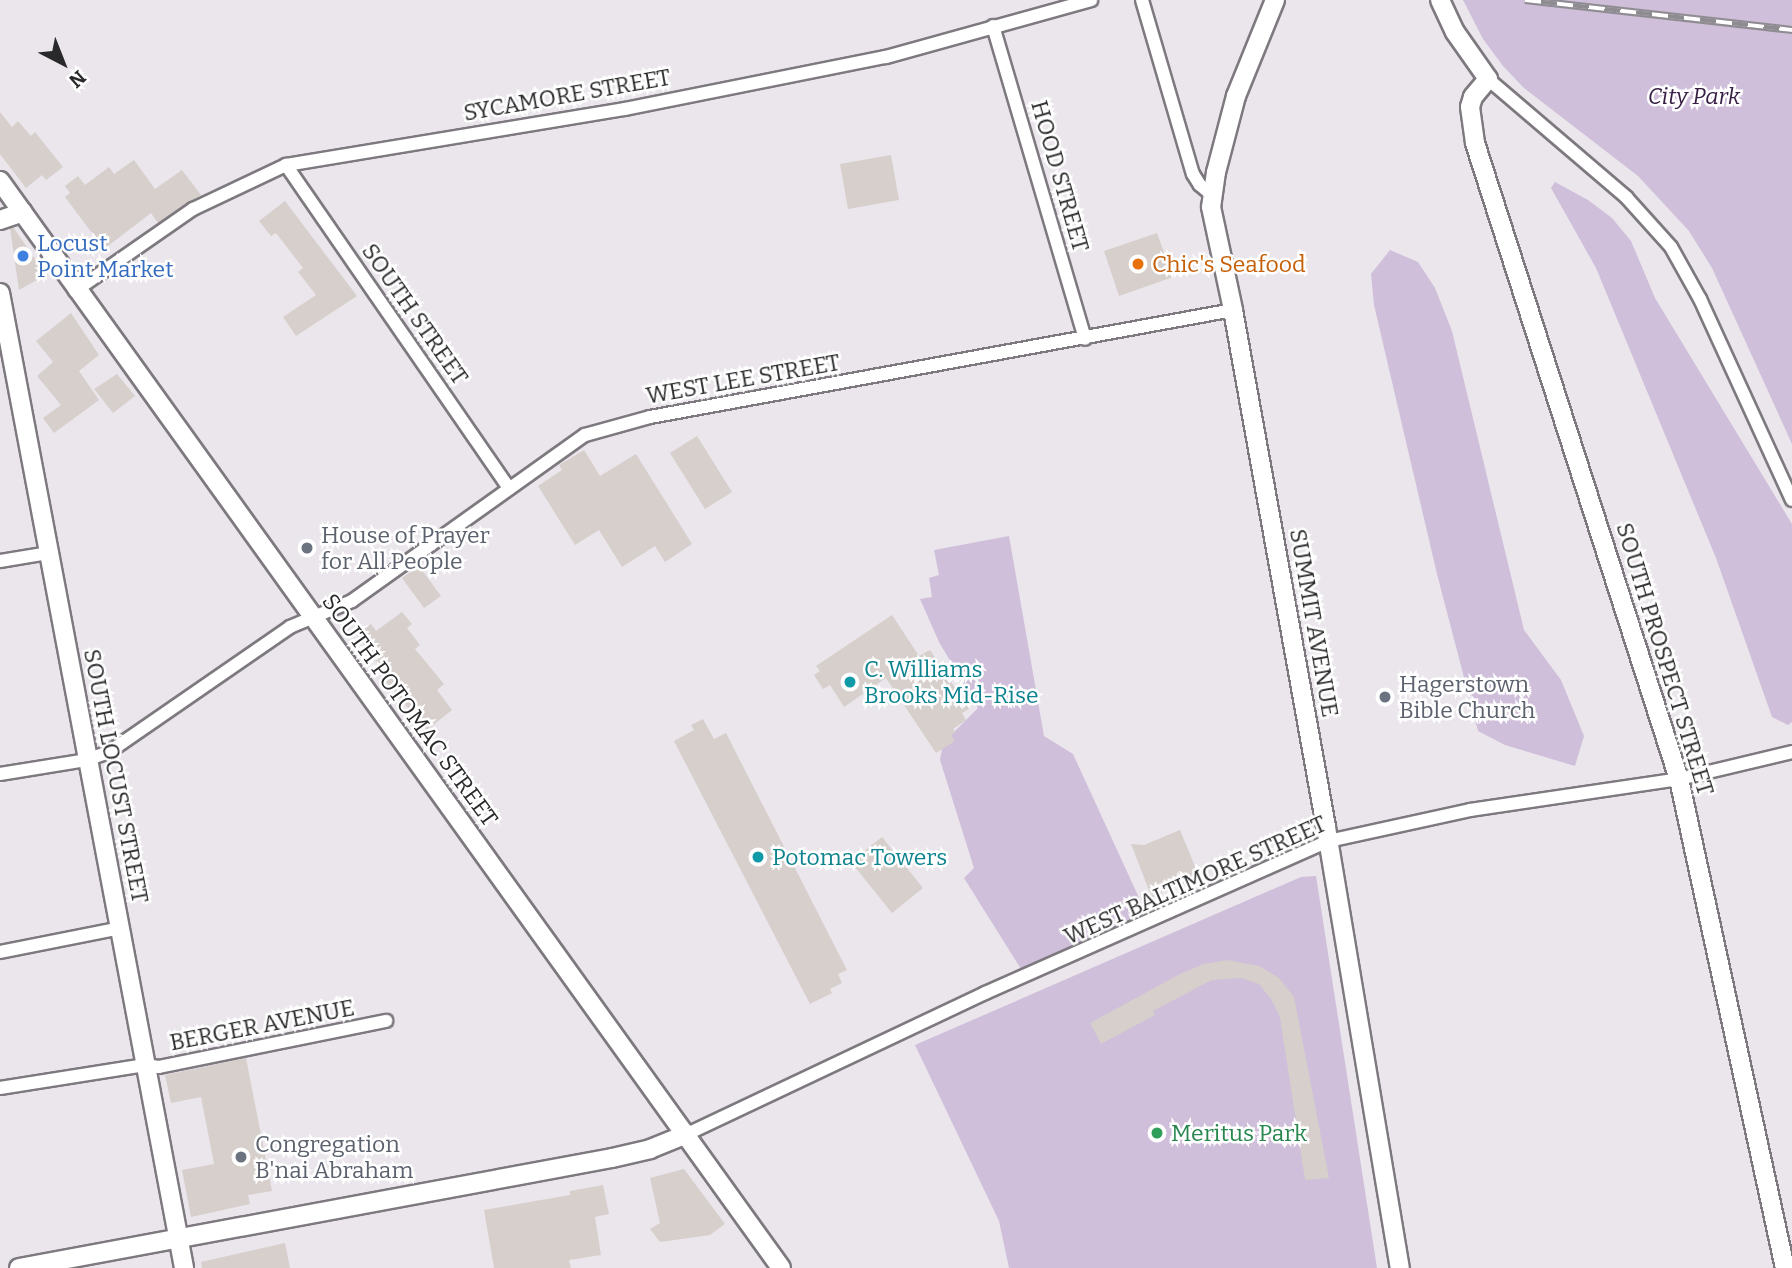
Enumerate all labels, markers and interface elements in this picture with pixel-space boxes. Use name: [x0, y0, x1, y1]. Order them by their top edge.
north arrow: [28, 28, 98, 98]
street label: SYCAMORE STREET: [461, 63, 673, 127]
text: N: [64, 66, 91, 92]
park label: City Park: [1648, 82, 1740, 110]
street label: HOOD STREET: [1025, 97, 1095, 255]
place label: Locust Point Market: [37, 229, 173, 283]
street label: SOUTH STREET: [356, 238, 474, 390]
marker: Locust Point Market: [15, 248, 31, 264]
place label: Chic's Seafood: [1152, 250, 1306, 278]
marker: Chic's Seafood: [1130, 256, 1146, 272]
street label: WEST LEE STREET: [644, 348, 842, 410]
street label: SOUTH PROSPECT STREET: [1610, 519, 1720, 799]
place label: House of Prayer for All People: [321, 521, 490, 575]
street label: SUMMIT AVENUE: [1284, 527, 1344, 719]
marker: House of Prayer for All People: [299, 540, 315, 556]
street label: SOUTH POTOMAC STREET: [316, 588, 504, 832]
street label: SOUTH LOCUST STREET: [78, 647, 154, 905]
place label: C. Williams Brooks Mid‐Rise: [864, 655, 1038, 709]
place label: Hagerstown Bible Church: [1399, 670, 1535, 724]
marker: C. Williams Brooks Mid‐Rise: [842, 674, 858, 690]
marker: Hagerstown Bible Church: [1377, 689, 1393, 705]
street label: WEST BALTIMORE STREET: [1060, 810, 1330, 950]
place label: Potomac Towers: [772, 843, 947, 871]
marker: Potomac Towers: [750, 849, 766, 865]
street label: BERGER AVENUE: [167, 994, 357, 1056]
place label: Meritus Park: [1171, 1119, 1307, 1147]
marker: Meritus Park: [1149, 1125, 1165, 1141]
place label: Congregation B'nai Abraham: [255, 1130, 413, 1184]
marker: Congregation B'nai Abraham: [233, 1149, 249, 1165]

